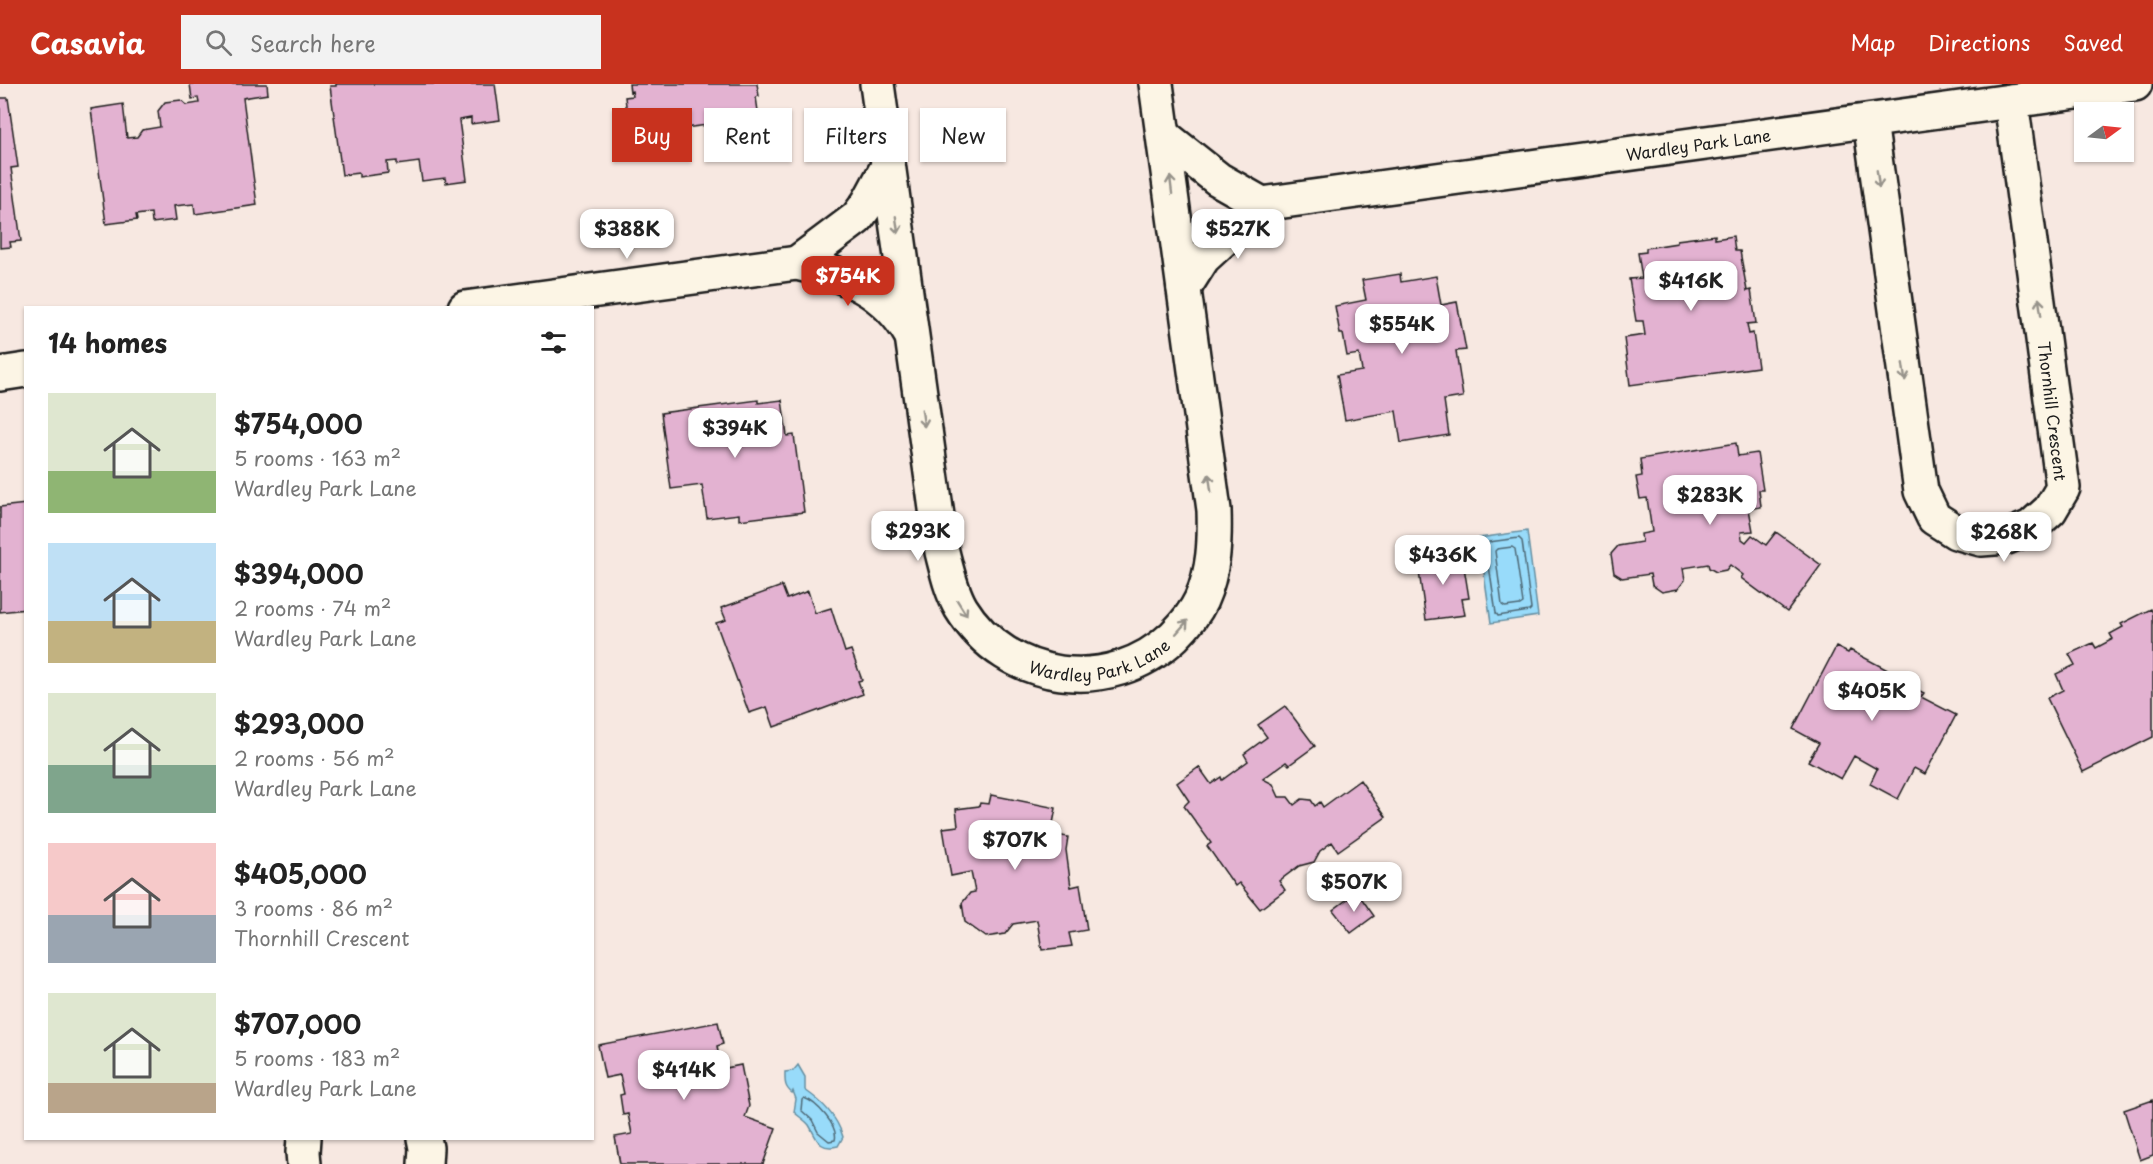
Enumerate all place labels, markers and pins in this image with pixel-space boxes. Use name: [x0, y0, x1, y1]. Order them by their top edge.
pin: $388K: [585, 209, 669, 260]
pin: $527K: [1196, 209, 1280, 260]
pin: $754K: [806, 256, 890, 307]
pin: $416K: [1649, 261, 1733, 312]
pin: $554K: [1360, 304, 1444, 355]
pin: $394K: [693, 408, 777, 459]
pin: $283K: [1668, 475, 1752, 526]
pin: $293K: [876, 511, 960, 562]
pin: $268K: [1962, 512, 2046, 563]
pin: $436K: [1401, 535, 1485, 586]
pin: $405K: [1830, 671, 1914, 722]
pin: $707K: [973, 820, 1057, 871]
pin: $507K: [1312, 862, 1396, 913]
pin: $414K: [642, 1050, 726, 1101]

